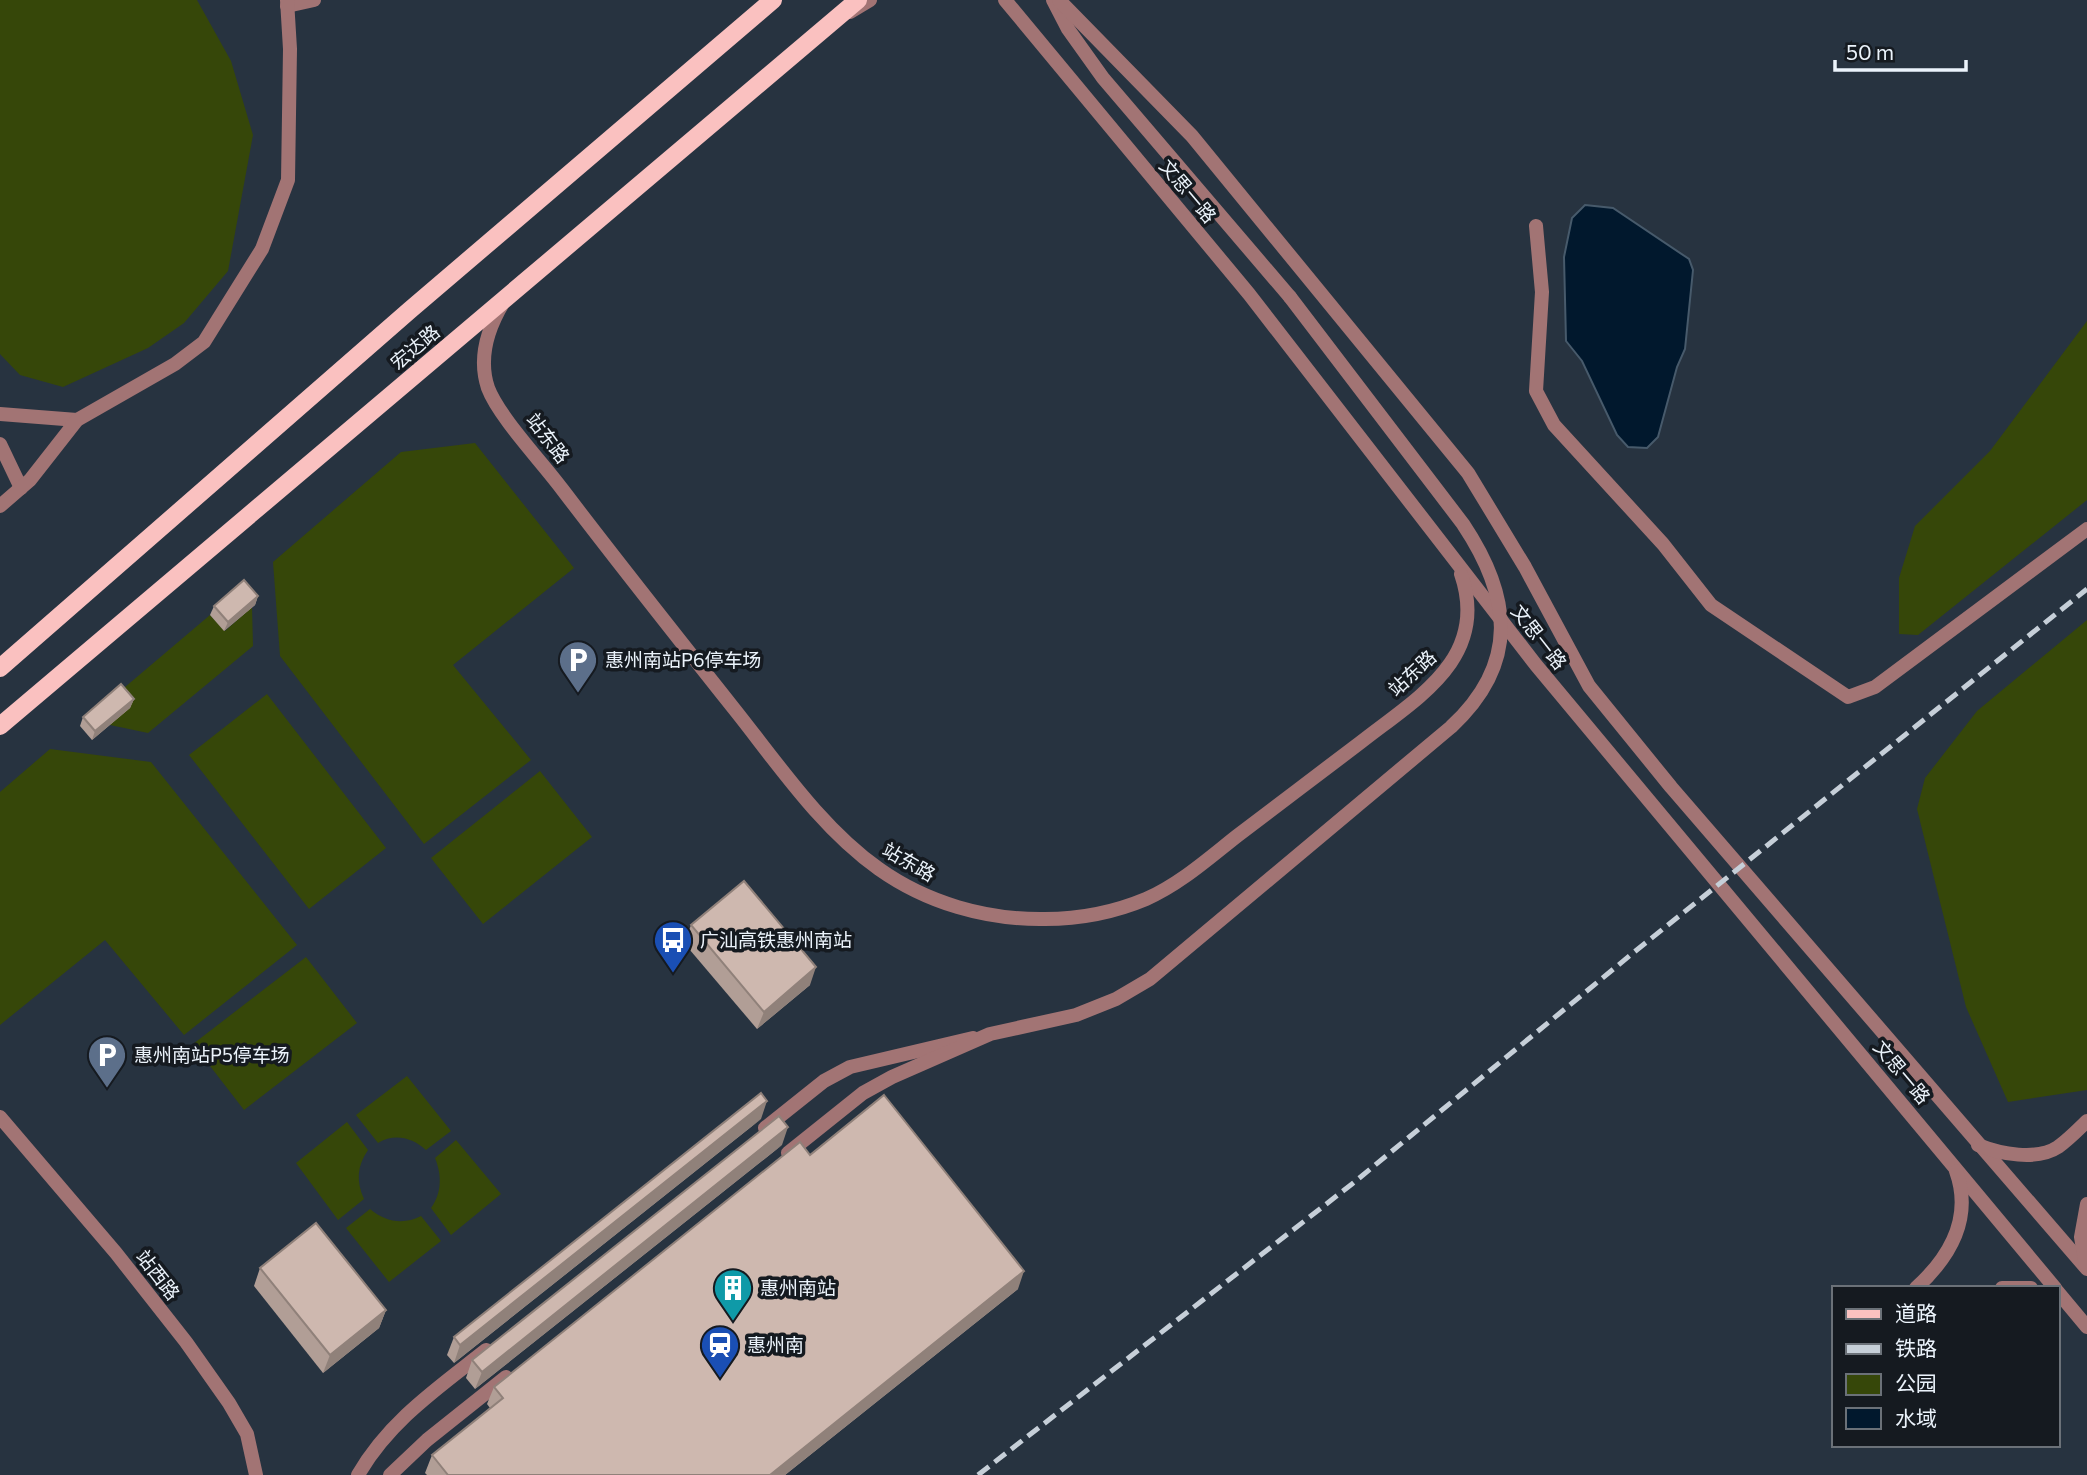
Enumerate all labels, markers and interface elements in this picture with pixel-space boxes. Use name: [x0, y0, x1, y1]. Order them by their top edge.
scale bar: [1835, 28, 1966, 72]
text: 50 m: [1846, 39, 1894, 64]
street label: 文思一路: [1155, 154, 1222, 227]
street label: 宏达路: [385, 319, 444, 374]
street label: 站东路: [522, 408, 575, 467]
street label: 文思一路: [1507, 600, 1572, 674]
parking icon: 惠州南站P6停车场: [557, 639, 599, 694]
street label: 站东路: [1383, 645, 1440, 700]
place label: 惠州南站P6停车场: [605, 648, 761, 671]
street label: 站东路: [879, 837, 940, 886]
bus stop icon: 广汕高铁惠州南站: [652, 919, 694, 974]
place label: 广汕高铁惠州南站: [700, 928, 852, 951]
parking icon: 惠州南站P5停车场: [86, 1034, 128, 1089]
street label: 文思一路: [1869, 1035, 1936, 1108]
place label: 惠州南站P5停车场: [134, 1043, 290, 1066]
street label: 站西路: [132, 1245, 185, 1304]
building icon: 惠州南站: [712, 1267, 754, 1322]
place label: 惠州南站: [760, 1276, 836, 1299]
legend: [1832, 1286, 2059, 1447]
text: 道路: [1895, 1300, 1937, 1325]
station icon: 惠州南: [699, 1324, 741, 1379]
place label: 惠州南: [747, 1333, 804, 1356]
text: 铁路: [1895, 1335, 1937, 1360]
text: 公园: [1895, 1370, 1937, 1395]
text: 水域: [1895, 1405, 1937, 1430]

